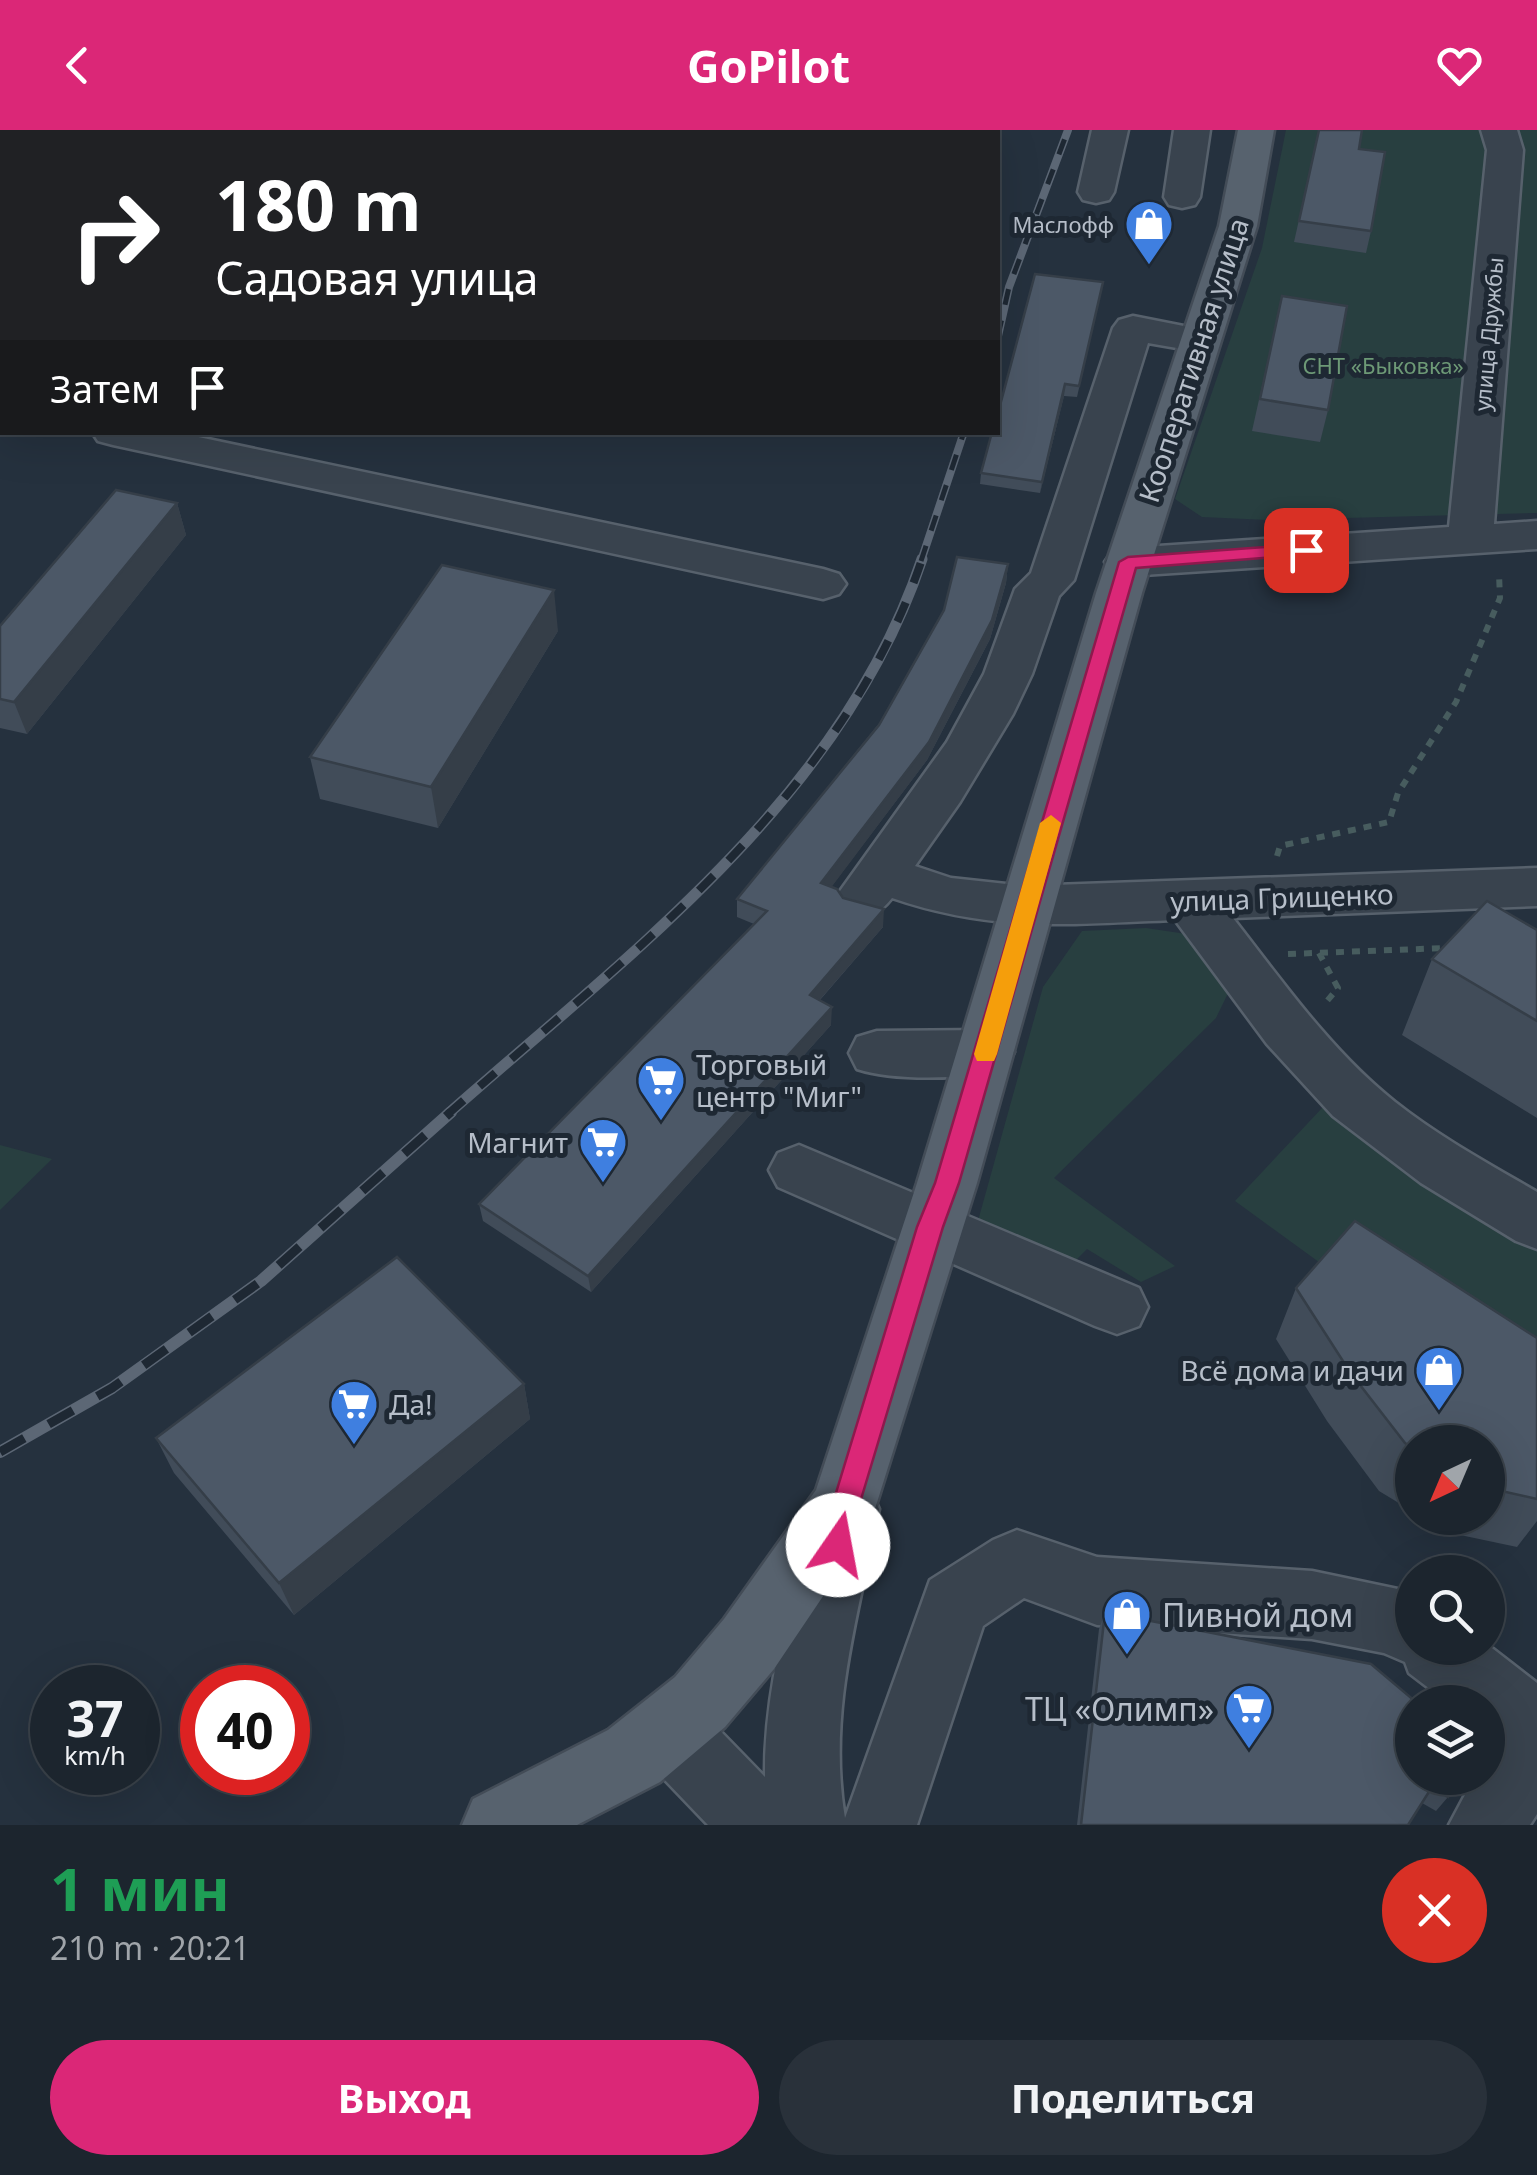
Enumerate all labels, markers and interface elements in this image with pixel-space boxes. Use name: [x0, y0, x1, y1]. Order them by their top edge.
text: GoPilot: [687, 35, 850, 96]
icon: back: [50, 38, 105, 93]
icon: heart: [1432, 38, 1487, 93]
text: 180 m: [215, 156, 422, 252]
icon: right: [50, 170, 180, 300]
shop icon: Маслофф: [1123, 198, 1175, 266]
place label: Маслофф: [1013, 209, 1114, 239]
street label: Кооперативная улица: [1129, 213, 1257, 507]
text: Садовая улица: [215, 247, 539, 308]
street label: улица Дружбы: [1466, 256, 1510, 412]
park label: СНТ «Быковка»: [1302, 350, 1464, 380]
icon: arrive: [180, 360, 235, 415]
text: Затем: [50, 362, 160, 414]
pin: [1264, 508, 1349, 593]
icon: arrive: [1279, 523, 1334, 578]
street label: улица Грищенко: [1170, 874, 1394, 920]
place label: Торговый центр "Миг": [696, 1045, 862, 1115]
supermarket icon: Торговый центр "Миг": [635, 1054, 687, 1122]
supermarket icon: Магнит: [577, 1116, 629, 1184]
place label: Магнит: [467, 1123, 568, 1161]
shop icon: Всё дома и дачи: [1413, 1344, 1465, 1412]
place label: Всё дома и дачи: [1180, 1351, 1404, 1389]
supermarket icon: Да!: [328, 1378, 380, 1446]
place label: Да!: [389, 1385, 433, 1423]
north arrow: [1395, 1425, 1505, 1535]
map controls: [1395, 1425, 1505, 1795]
position arrow: [786, 1493, 890, 1597]
button: search: [1395, 1555, 1505, 1665]
shop icon: Пивной дом: [1101, 1588, 1153, 1656]
place label: Пивной дом: [1162, 1593, 1353, 1636]
speed limit sign: 40: [180, 1665, 310, 1795]
supermarket icon: ТЦ «Олимп»: [1223, 1682, 1275, 1750]
text: 37: [66, 1684, 124, 1752]
button: layers: [1395, 1685, 1505, 1795]
place label: ТЦ «Олимп»: [1025, 1687, 1214, 1730]
text: km/h: [64, 1738, 126, 1772]
text: 1 мин: [50, 1847, 230, 1929]
button: close: [1382, 1858, 1487, 1963]
text: 210 m · 20:21: [50, 1926, 250, 1969]
button: Выход: [50, 2040, 759, 2155]
button: Поделиться: [779, 2040, 1487, 2155]

